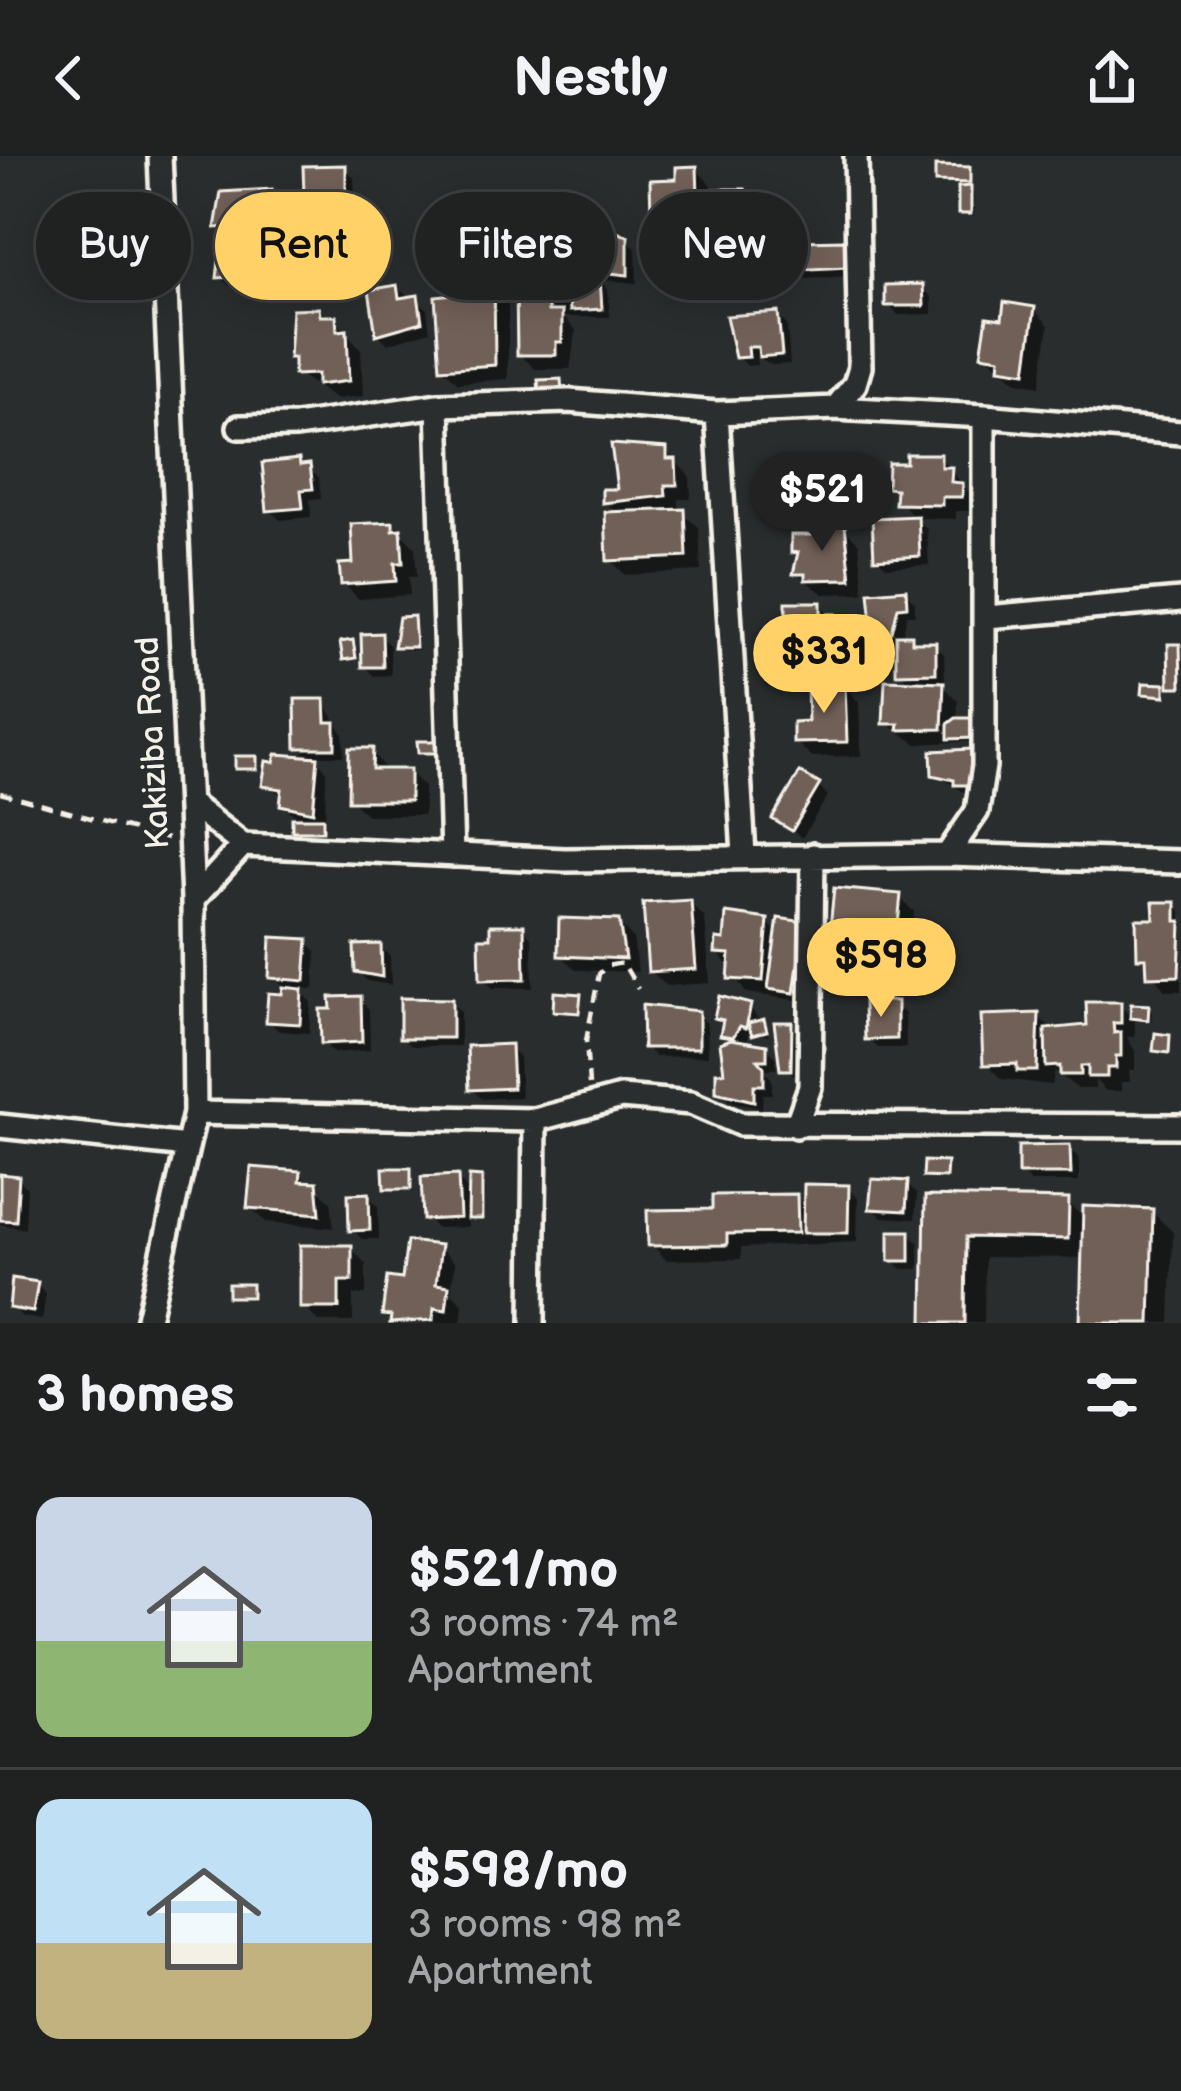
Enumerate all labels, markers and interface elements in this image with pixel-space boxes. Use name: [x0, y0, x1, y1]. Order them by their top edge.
icon: back: [36, 45, 102, 111]
icon: share: [1079, 45, 1145, 111]
text: Nestly: [513, 46, 668, 111]
chip: Buy: [36, 192, 191, 300]
chip: Rent: [215, 192, 391, 300]
chip: Filters: [415, 192, 615, 300]
chip: New: [639, 192, 808, 300]
pin: $521: [751, 452, 893, 554]
text: $521: [778, 467, 866, 514]
pin: $331: [753, 614, 895, 716]
text: $331: [780, 629, 868, 676]
street label: Kakiziba Road: [127, 636, 179, 850]
pin: $598: [810, 918, 952, 1020]
text: $598: [834, 933, 928, 980]
icon: filters: [1079, 1362, 1145, 1428]
text: 3 homes: [36, 1365, 234, 1426]
text: $521/mo: [408, 1540, 618, 1601]
icon: home: [132, 1545, 276, 1689]
text: 3 rooms · 74 m²: [408, 1601, 679, 1648]
text: Apartment: [408, 1648, 592, 1695]
text: $598/mo: [408, 1841, 628, 1902]
icon: home: [132, 1847, 276, 1991]
text: 3 rooms · 98 m²: [408, 1902, 682, 1949]
text: Apartment: [408, 1949, 592, 1996]

